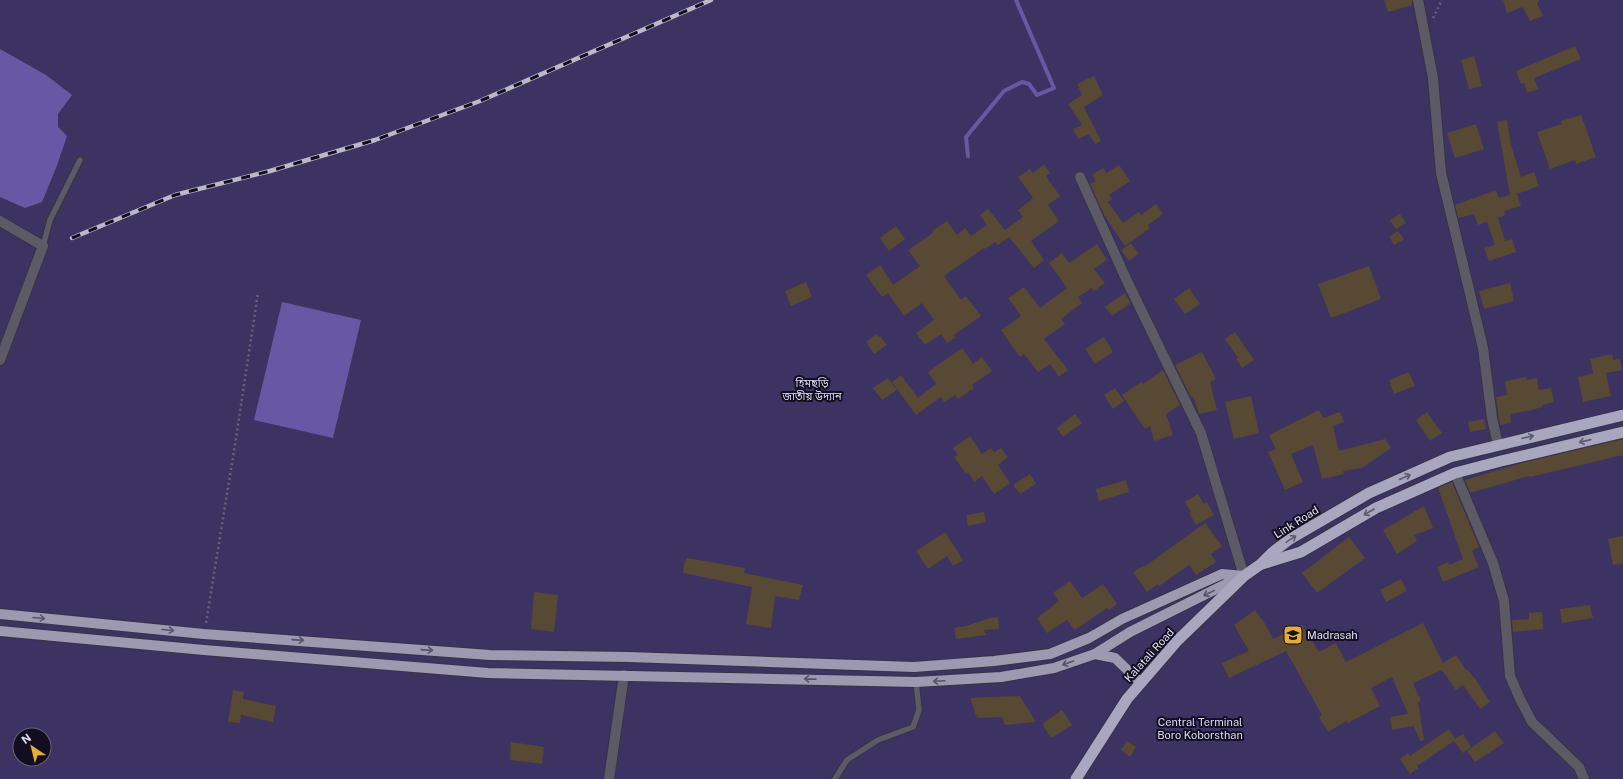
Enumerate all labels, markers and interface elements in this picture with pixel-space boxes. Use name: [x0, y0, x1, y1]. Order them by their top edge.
park label: হিমছড়ি জাতীয় উদ্যান: [781, 377, 842, 402]
one-way arrow: [1521, 433, 1534, 441]
one-way arrow: [1579, 437, 1592, 445]
one-way arrow: [1399, 473, 1411, 480]
street label: Link Road: [1271, 504, 1321, 540]
one-way arrow: [1363, 508, 1375, 516]
one-way arrow: [1285, 535, 1296, 543]
one-way arrow: [1203, 590, 1215, 597]
one-way arrow: [32, 614, 45, 622]
school or university icon: Madrasah: [1282, 624, 1304, 646]
street label: Kalatali Road: [1122, 626, 1176, 684]
one-way arrow: [161, 627, 174, 634]
place label: Madrasah: [1307, 629, 1358, 641]
one-way arrow: [291, 637, 304, 644]
one-way arrow: [421, 646, 434, 653]
one-way arrow: [1061, 660, 1074, 667]
one-way arrow: [804, 676, 817, 683]
one-way arrow: [933, 677, 946, 684]
park label: Central Terminal Boro Koborsthan: [1157, 716, 1243, 741]
north arrow: [12, 727, 52, 767]
text: N: [19, 731, 33, 746]

